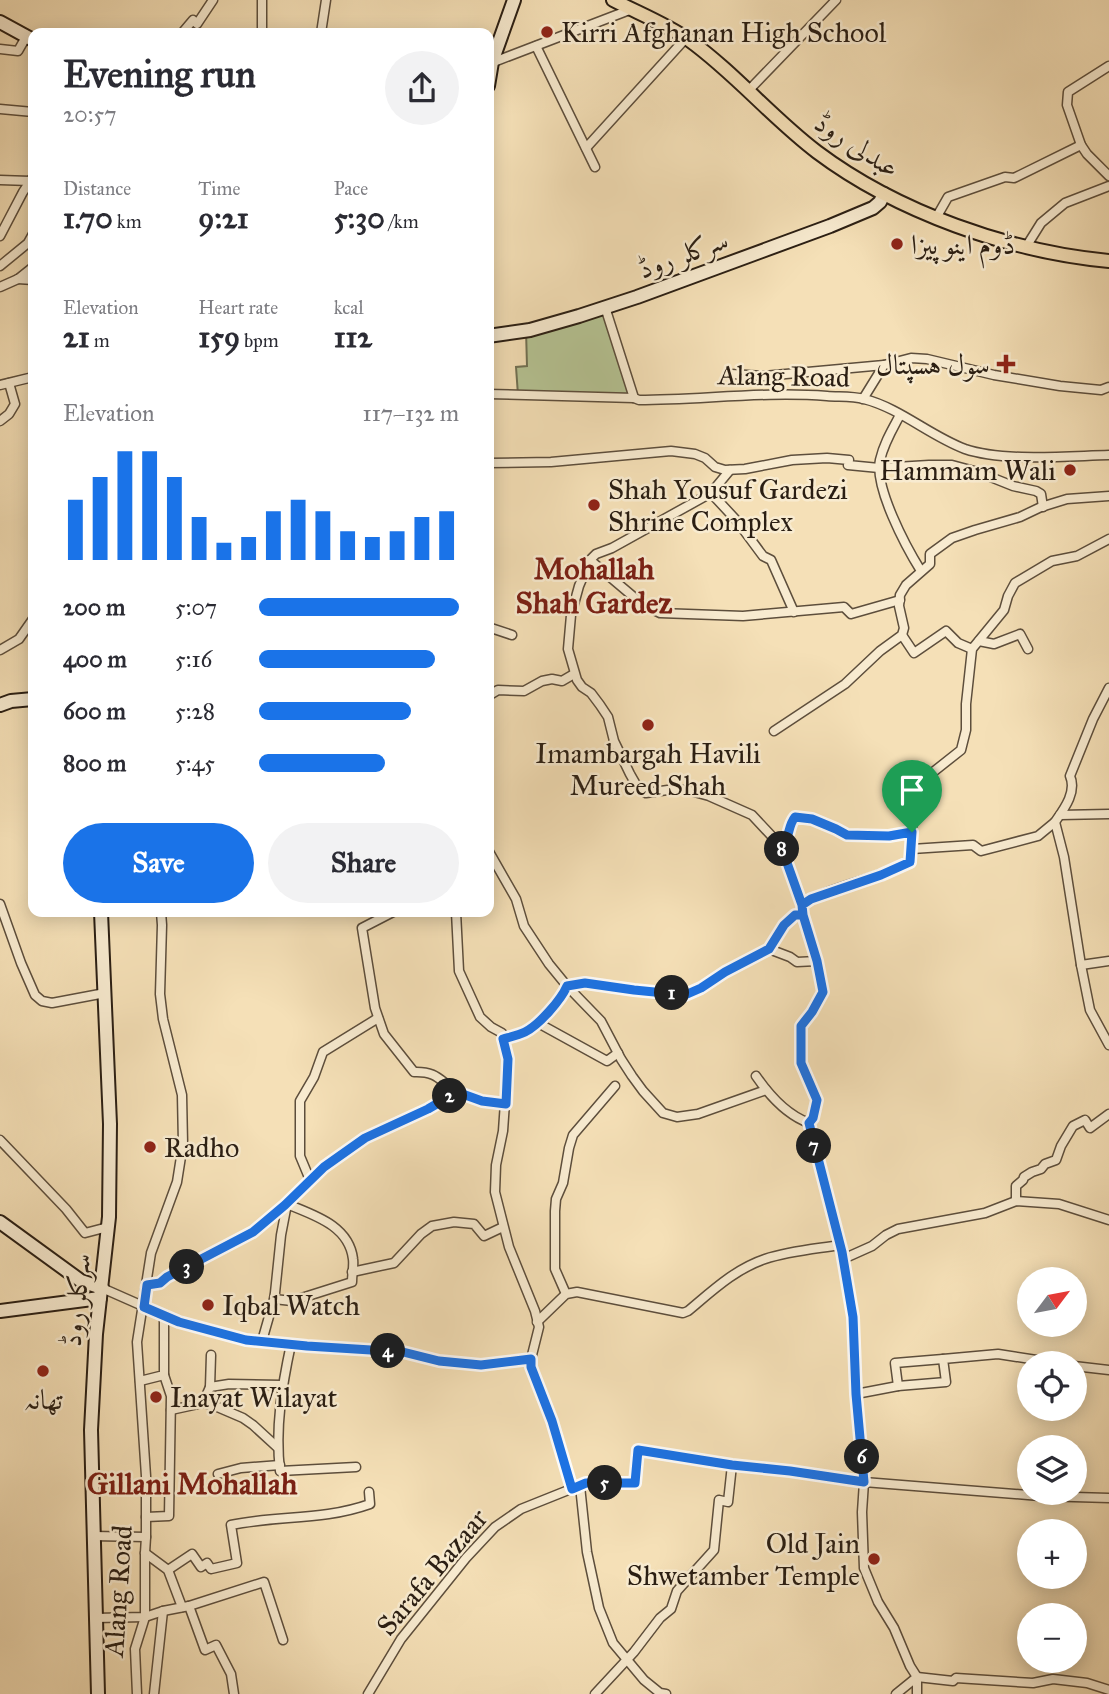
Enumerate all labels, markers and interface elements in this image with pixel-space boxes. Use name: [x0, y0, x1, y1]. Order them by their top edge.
place label: Kirri Afghanan High School: [561, 15, 887, 50]
marker: Kirri Afghanan High School: [539, 24, 555, 40]
text: Evening run: [63, 51, 256, 97]
button: share: [385, 51, 459, 125]
text: 20:57: [63, 100, 117, 128]
street label: عبدلی روڈ: [808, 105, 906, 185]
text: Distance: [63, 177, 131, 200]
text: Time: [198, 177, 240, 200]
text: Pace: [334, 177, 368, 200]
text: 1.70: [63, 200, 113, 236]
text: 9:21: [198, 200, 249, 236]
text: 5:30: [334, 200, 385, 236]
text: km: [113, 210, 142, 233]
text: /km: [385, 210, 419, 233]
street label: سرکلر روڈ: [633, 222, 733, 287]
place label: ڈوم اینو پیزا: [911, 227, 1015, 269]
marker: ڈوم اینو پیزا: [889, 236, 905, 252]
text: Elevation: [63, 296, 138, 319]
text: Heart rate: [198, 296, 278, 319]
text: kcal: [334, 296, 364, 319]
text: 21: [63, 319, 90, 355]
text: 159: [198, 319, 240, 355]
text: 112: [334, 319, 372, 355]
text: m: [90, 329, 110, 352]
text: bpm: [240, 329, 279, 352]
place label: سول ہسپتال: [876, 347, 990, 384]
marker: سول ہسپتال: [996, 354, 1016, 374]
street label: Alang Road: [717, 357, 850, 395]
text: Elevation: [63, 399, 154, 427]
text: 117–132 m: [363, 399, 459, 427]
place label: Hammam Wali: [879, 453, 1056, 488]
marker: Hammam Wali: [1062, 462, 1078, 478]
place label: Shah Yousuf Gardezi Shrine Complex: [608, 472, 848, 539]
marker: Shah Yousuf Gardezi Shrine Complex: [586, 497, 602, 513]
district label: Mohallah Shah Gardez: [516, 551, 673, 621]
text: 200 m: [63, 593, 125, 621]
text: 5:07: [175, 593, 217, 621]
text: 400 m: [63, 645, 127, 673]
text: 5:16: [175, 645, 212, 673]
text: 600 m: [63, 697, 126, 725]
text: 5:28: [175, 697, 215, 725]
marker: Imambargah Havili Mureed Shah: [640, 717, 656, 733]
place label: Imambargah Havili Mureed Shah: [535, 736, 761, 803]
text: 800 m: [63, 749, 126, 777]
text: 5:45: [175, 749, 215, 777]
pin: [882, 760, 942, 832]
icon: arrive: [893, 771, 931, 809]
button: Save: [63, 823, 254, 903]
button: Share: [268, 823, 459, 903]
pin: 8: [764, 832, 800, 866]
text: 8: [776, 837, 787, 860]
pin: 1: [654, 976, 690, 1010]
text: 1: [668, 981, 675, 1004]
pin: 2: [433, 1078, 468, 1114]
text: 2: [445, 1084, 454, 1107]
pin: 7: [796, 1128, 832, 1164]
place label: Radho: [164, 1130, 239, 1165]
text: 7: [808, 1134, 819, 1157]
marker: Radho: [142, 1139, 158, 1155]
pin: 3: [170, 1250, 204, 1284]
street label: سرکلر روڈ: [54, 1252, 99, 1348]
text: 3: [183, 1255, 190, 1278]
north arrow: [1017, 1267, 1087, 1337]
map controls: [1017, 1267, 1087, 1673]
place label: Iqbal Watch: [222, 1288, 361, 1323]
marker: Iqbal Watch: [200, 1297, 216, 1313]
pin: 4: [370, 1334, 406, 1368]
text: 4: [382, 1339, 393, 1362]
button: locate: [1017, 1351, 1087, 1421]
marker: تھانہ: [35, 1363, 51, 1379]
place label: Inayat Wilayat: [170, 1380, 338, 1415]
place label: تھانہ: [23, 1382, 63, 1417]
marker: Inayat Wilayat: [148, 1389, 164, 1405]
button: layers: [1017, 1435, 1087, 1505]
pin: 6: [844, 1440, 880, 1474]
text: 6: [857, 1445, 866, 1468]
district label: Gillani Mohallah: [87, 1466, 298, 1502]
pin: 5: [588, 1466, 622, 1500]
text: 5: [600, 1471, 609, 1494]
street label: Sarafa Bazaar: [369, 1501, 496, 1643]
button: +: [1017, 1519, 1087, 1589]
street label: Alang Road: [96, 1524, 140, 1659]
place label: Old Jain Shwetamber Temple: [627, 1526, 860, 1593]
marker: Old Jain Shwetamber Temple: [866, 1551, 882, 1567]
button: −: [1017, 1603, 1087, 1673]

